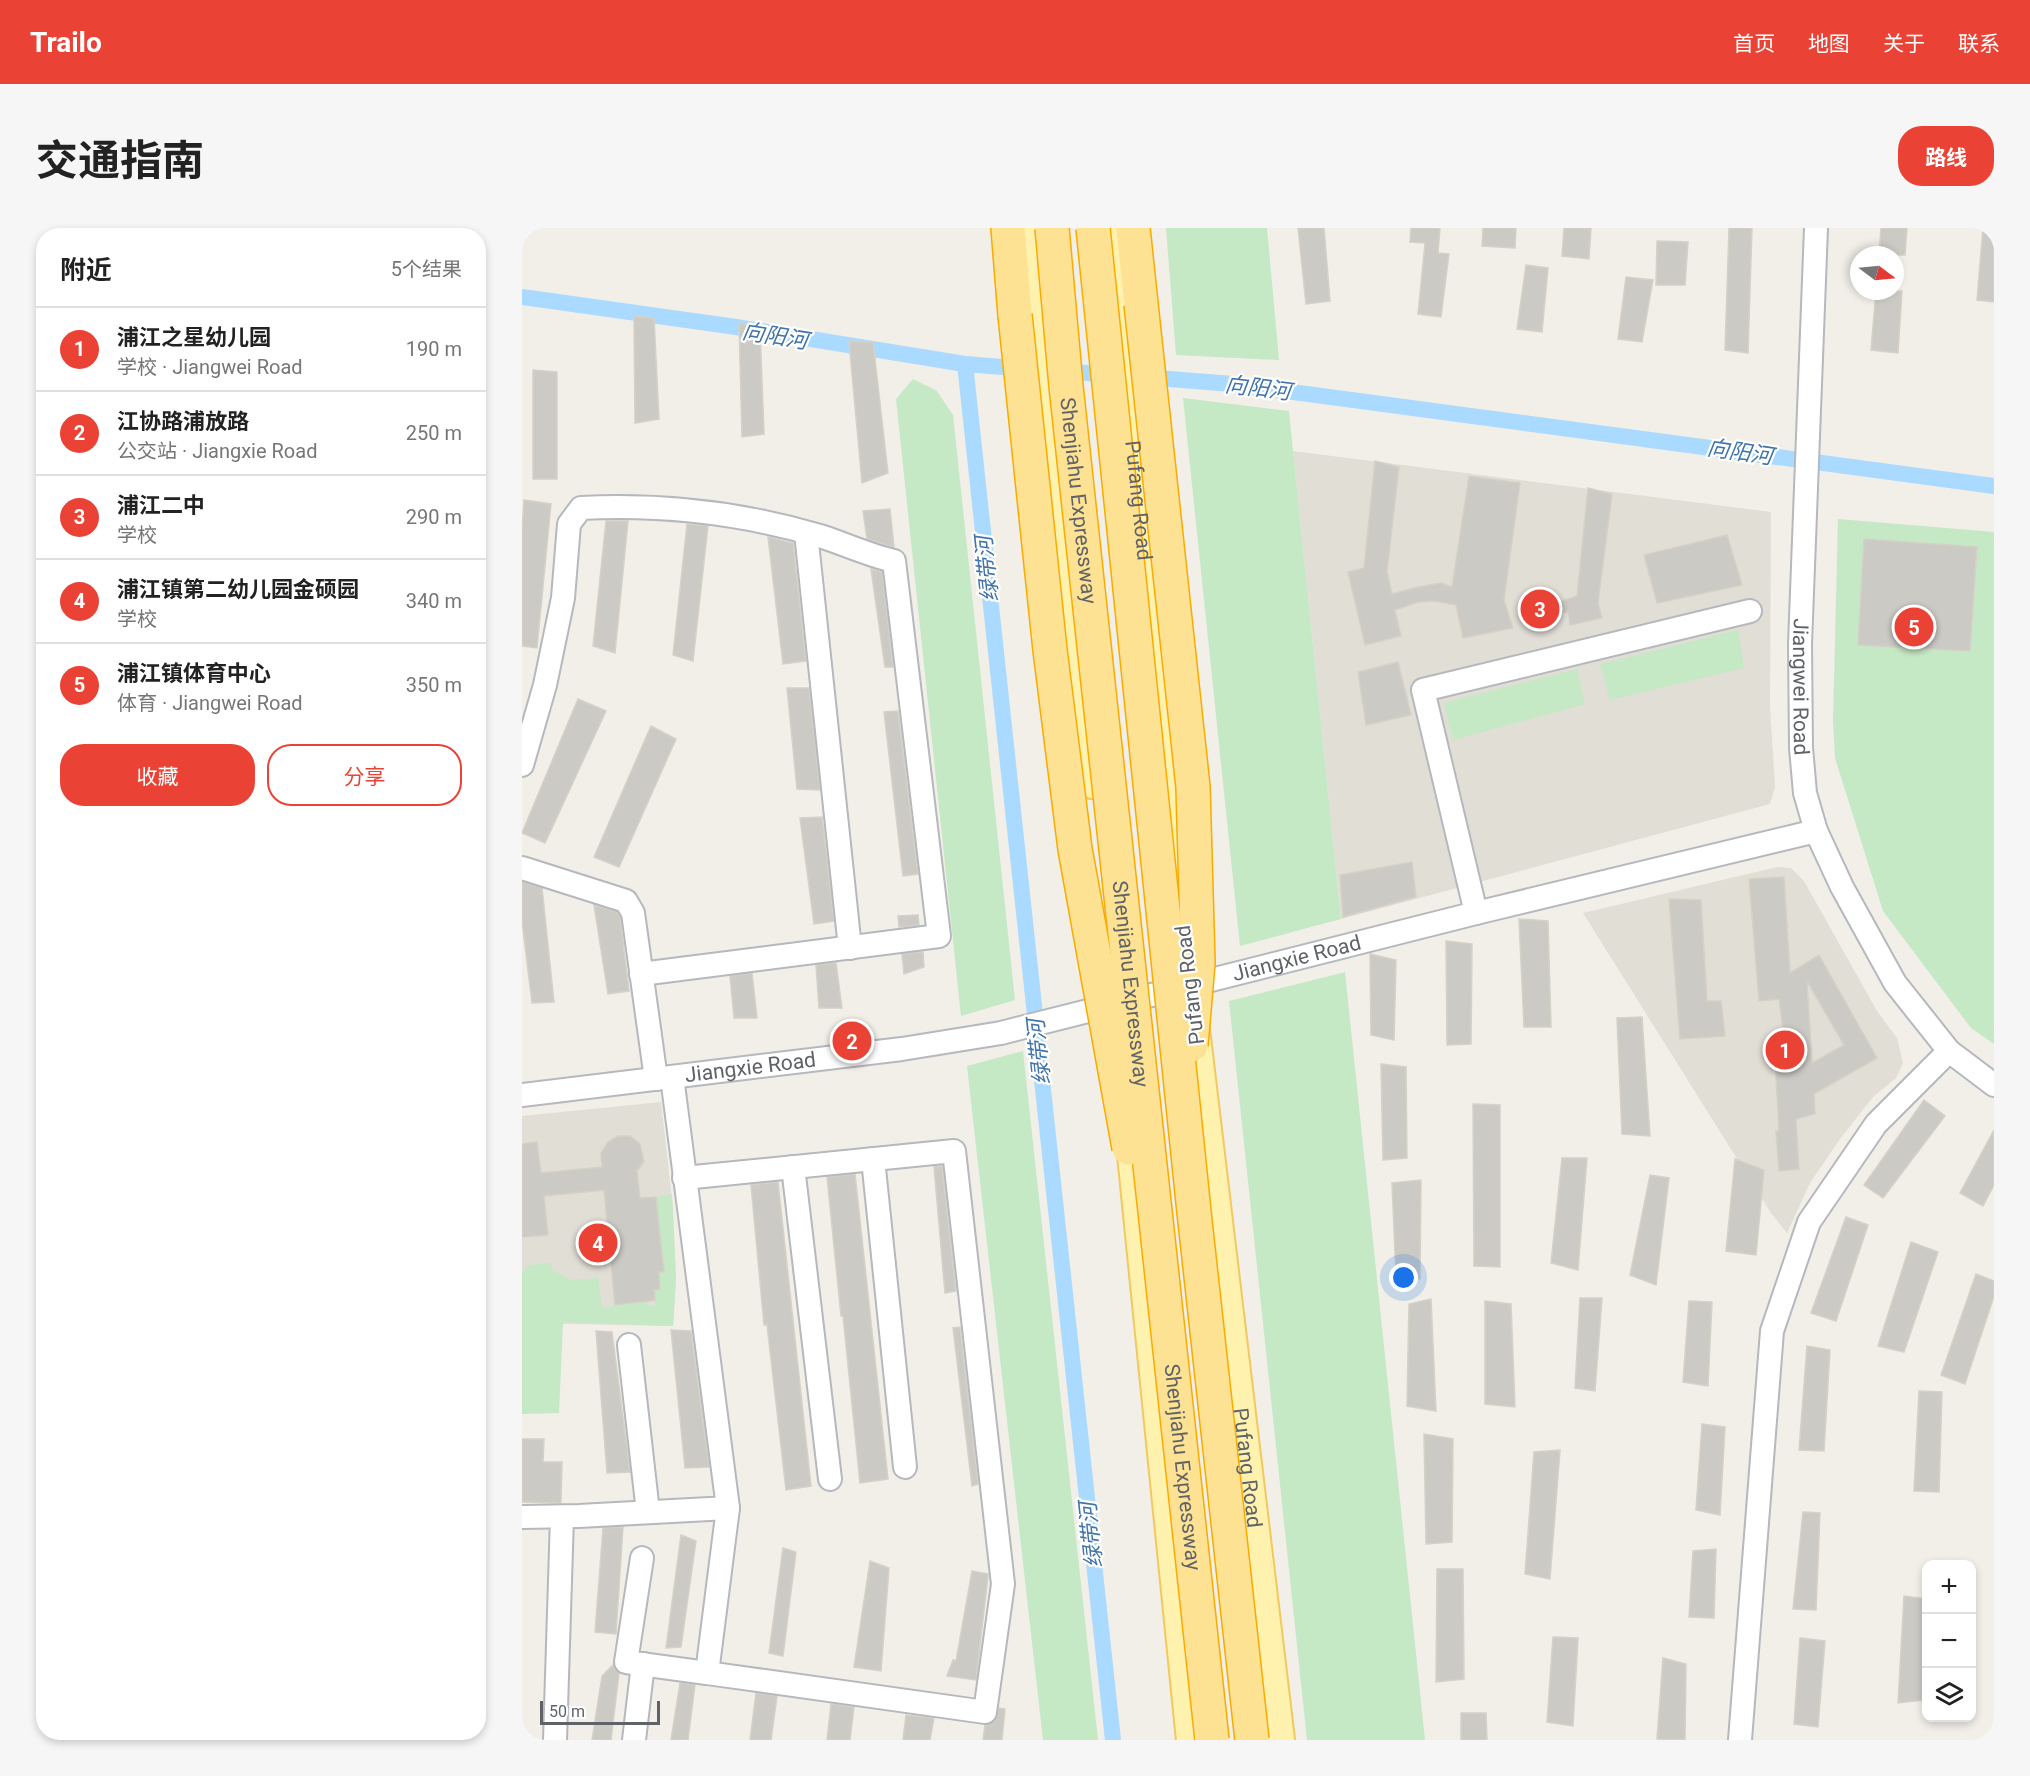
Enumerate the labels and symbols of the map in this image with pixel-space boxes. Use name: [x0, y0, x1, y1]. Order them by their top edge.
north arrow: [1850, 246, 1904, 300]
water label: 向阳河: [740, 318, 813, 354]
water label: 向阳河: [1224, 372, 1296, 405]
street label: Shenjiahu Expressway: [1055, 396, 1101, 605]
water label: 向阳河: [1706, 435, 1778, 470]
street label: Pufang Road: [1120, 439, 1157, 562]
water label: 绿带河: [971, 531, 1003, 603]
pin: 3: [1520, 586, 1560, 632]
pin: 5: [1894, 604, 1934, 650]
street label: Jiangwei Road: [1788, 618, 1814, 756]
street label: Shenjiahu Expressway: [1107, 879, 1154, 1088]
street label: Pufang Road: [1171, 924, 1209, 1046]
street label: Jiangxie Road: [1230, 931, 1363, 986]
water label: 绿带河: [1023, 1014, 1055, 1086]
pin: 2: [832, 1018, 872, 1064]
pin: 1: [1766, 1028, 1804, 1072]
street label: Jiangxie Road: [684, 1048, 817, 1087]
pin: 4: [578, 1220, 618, 1266]
your location: [1389, 1263, 1418, 1292]
street label: Shenjiahu Expressway: [1160, 1363, 1206, 1572]
street label: Pufang Road: [1228, 1407, 1267, 1529]
water label: 绿带河: [1075, 1497, 1107, 1569]
scale bar: [540, 1698, 660, 1726]

